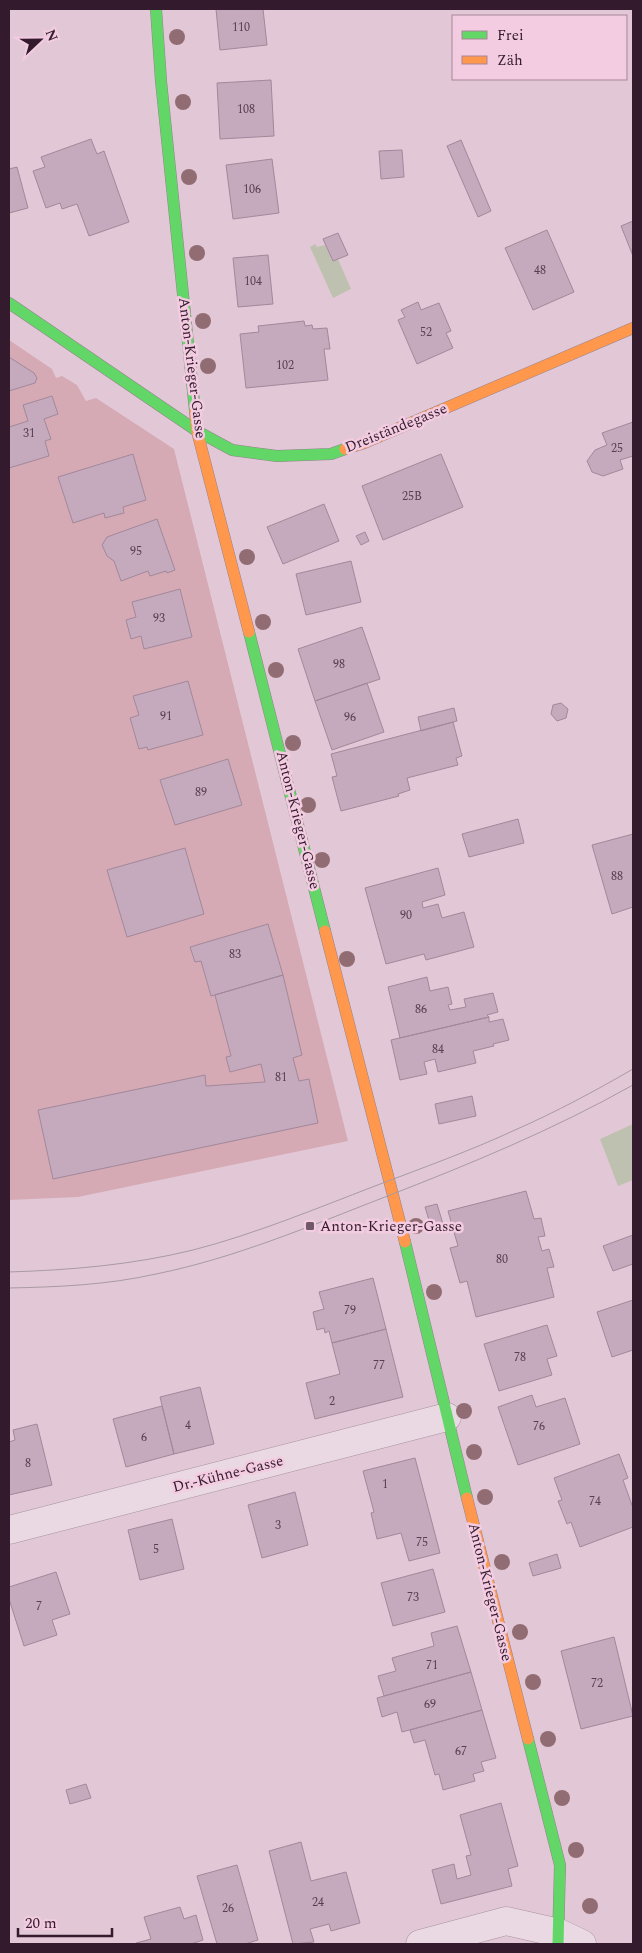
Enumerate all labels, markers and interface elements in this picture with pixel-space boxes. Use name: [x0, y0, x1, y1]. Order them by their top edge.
north arrow: [15, 15, 65, 65]
legend: [452, 15, 627, 80]
house number: 110: [232, 18, 250, 37]
text: Frei: [497, 24, 524, 47]
text: N: [40, 26, 63, 45]
text: Zäh: [497, 49, 523, 72]
house number: 108: [237, 100, 255, 119]
house number: 106: [243, 180, 261, 199]
house number: 48: [534, 261, 546, 280]
house number: 104: [244, 272, 262, 291]
street label: Anton-Krieger-Gasse: [172, 296, 212, 440]
house number: 52: [420, 323, 432, 342]
house number: 102: [276, 356, 294, 375]
street label: Dreiständegasse: [341, 397, 451, 459]
house number: 31: [23, 424, 35, 443]
house number: 25: [611, 439, 623, 458]
house number: 25B: [402, 487, 422, 506]
house number: 95: [130, 542, 142, 561]
house number: 93: [153, 609, 165, 628]
house number: 98: [333, 655, 345, 674]
house number: 91: [160, 707, 172, 726]
house number: 96: [344, 708, 356, 727]
street label: Anton-Krieger-Gasse: [270, 748, 326, 892]
house number: 89: [195, 783, 207, 802]
house number: 88: [611, 867, 623, 886]
house number: 90: [400, 906, 412, 925]
house number: 83: [229, 945, 241, 964]
house number: 86: [415, 1000, 427, 1019]
house number: 84: [432, 1040, 444, 1059]
house number: 81: [275, 1068, 287, 1087]
place label: Anton-Krieger-Gasse: [320, 1215, 462, 1238]
marker: Anton-Krieger-Gasse: [304, 1220, 316, 1232]
house number: 80: [496, 1250, 508, 1269]
house number: 79: [344, 1301, 356, 1320]
house number: 78: [514, 1348, 526, 1367]
house number: 77: [373, 1356, 385, 1375]
house number: 2: [329, 1392, 335, 1411]
house number: 4: [185, 1416, 191, 1435]
house number: 76: [533, 1417, 545, 1436]
house number: 6: [141, 1428, 147, 1447]
street label: Dr.-Kühne-Gasse: [170, 1449, 286, 1499]
house number: 8: [25, 1454, 31, 1473]
house number: 1: [382, 1475, 388, 1494]
house number: 74: [589, 1492, 601, 1511]
house number: 3: [275, 1516, 281, 1535]
street label: Anton-Krieger-Gasse: [462, 1520, 518, 1664]
house number: 75: [416, 1533, 428, 1552]
house number: 5: [153, 1540, 159, 1559]
house number: 73: [407, 1588, 419, 1607]
house number: 7: [36, 1597, 42, 1616]
house number: 71: [426, 1656, 438, 1675]
house number: 72: [591, 1674, 603, 1693]
house number: 69: [424, 1695, 436, 1714]
house number: 67: [455, 1742, 467, 1761]
house number: 24: [312, 1893, 324, 1912]
house number: 26: [222, 1899, 234, 1918]
scale bar: [18, 1906, 111, 1938]
text: 20 m: [25, 1912, 57, 1935]

